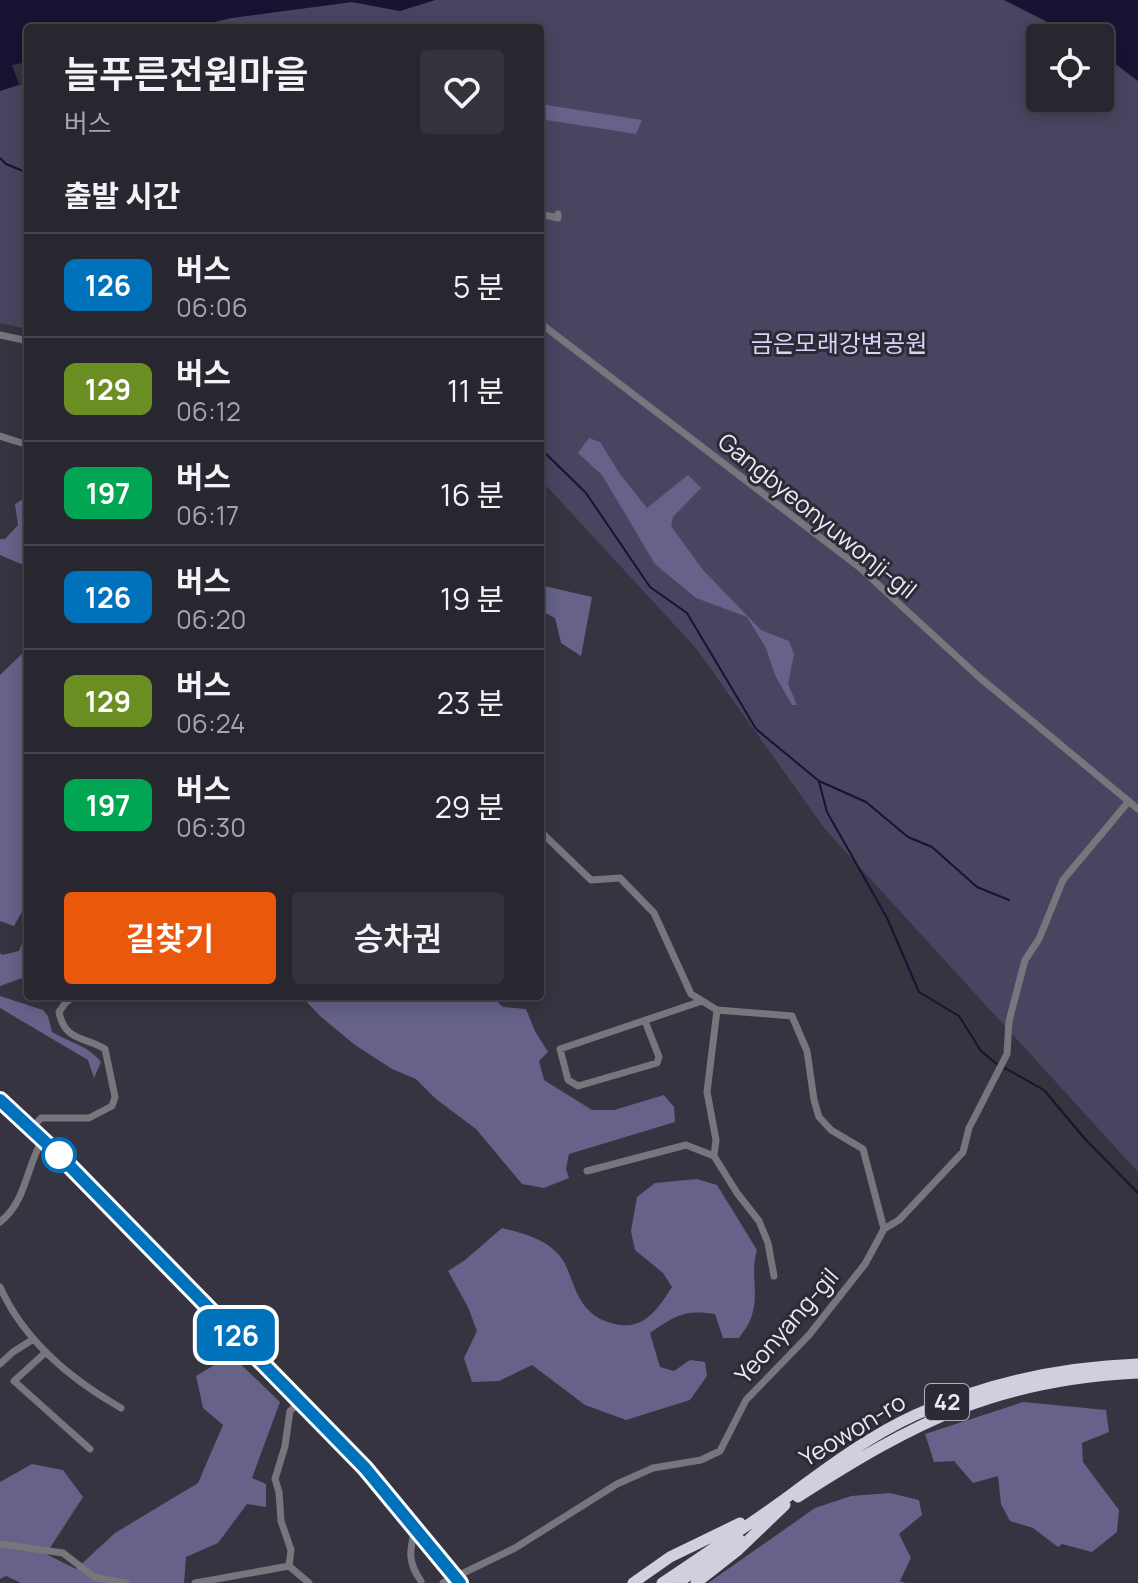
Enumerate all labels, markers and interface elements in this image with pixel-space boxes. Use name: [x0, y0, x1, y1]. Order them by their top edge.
map controls: [1026, 24, 1114, 112]
button: locate: [1026, 24, 1114, 112]
text: 늘푸른전원마을: [64, 47, 309, 99]
button: heart: [420, 50, 504, 134]
text: 버스: [64, 105, 112, 141]
text: 출발 시간: [64, 175, 180, 216]
text: 버스: [176, 248, 231, 289]
text: 126: [85, 266, 131, 304]
text: 5 분: [453, 266, 504, 307]
text: 06:06: [176, 289, 248, 325]
park label: 금은모래강변공원: [751, 326, 927, 359]
text: 버스: [176, 352, 231, 393]
text: 129: [85, 370, 131, 408]
text: 11 분: [447, 370, 504, 411]
text: 06:12: [176, 393, 241, 429]
street label: Gangbyeonyuwonji-gil: [712, 424, 924, 606]
text: 버스: [176, 456, 231, 497]
text: 197: [86, 474, 130, 512]
text: 16 분: [440, 474, 504, 515]
text: 06:17: [176, 497, 239, 533]
text: 버스: [176, 560, 231, 601]
text: 126: [85, 578, 131, 616]
text: 19 분: [440, 578, 504, 619]
text: 06:20: [176, 601, 246, 637]
text: 버스: [176, 664, 231, 705]
text: 129: [85, 682, 131, 720]
text: 23 분: [437, 682, 504, 723]
text: 06:24: [176, 705, 245, 741]
text: 버스: [176, 768, 231, 809]
text: 197: [86, 786, 130, 824]
text: 29 분: [435, 786, 504, 827]
text: 06:30: [176, 809, 246, 845]
button: 길찾기: [64, 892, 276, 984]
button: 승차권: [292, 892, 504, 984]
unlabelled marker: [42, 1138, 76, 1172]
street label: Yeonyang-gil: [727, 1260, 845, 1390]
line badge: 126: [190, 1309, 282, 1361]
text: 126: [213, 1316, 259, 1354]
street label: Yeowon-ro: [793, 1384, 911, 1474]
road number: 42: [925, 1384, 969, 1420]

